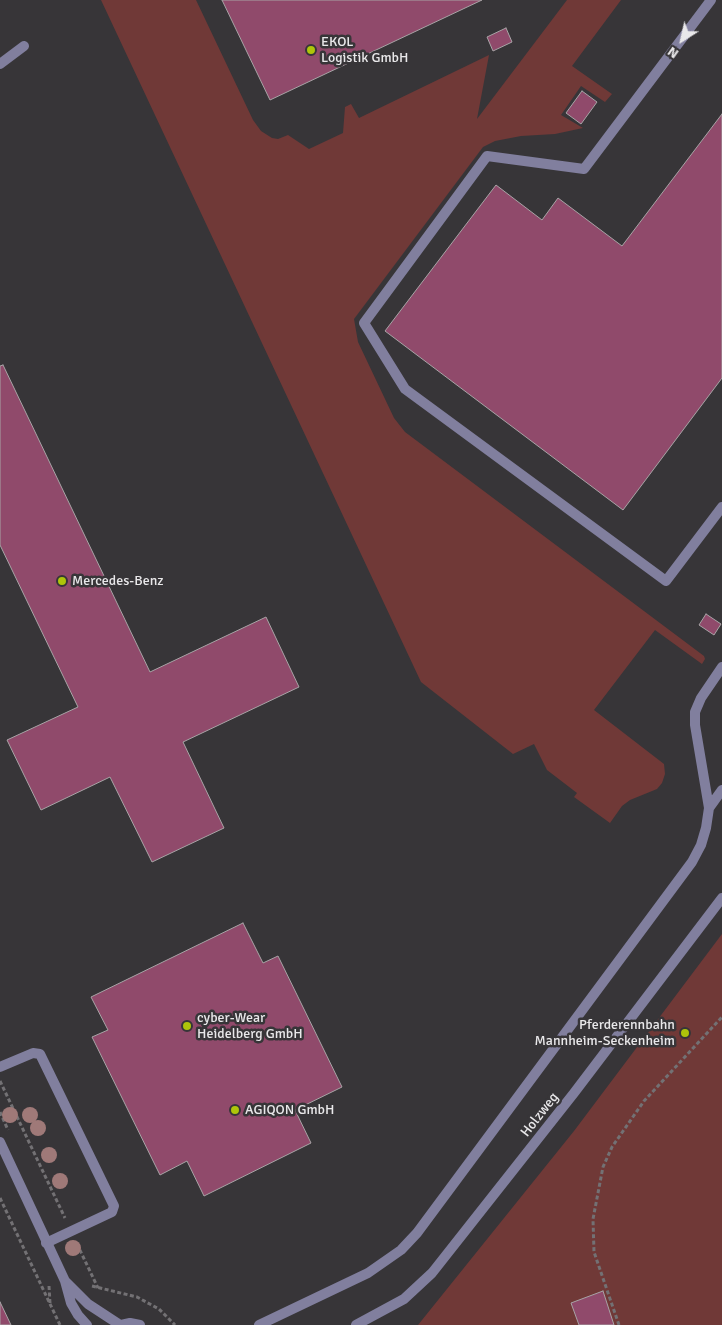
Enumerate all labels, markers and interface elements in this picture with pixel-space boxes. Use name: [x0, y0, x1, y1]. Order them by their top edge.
north arrow: [657, 15, 707, 65]
place label: EKOL Logistik GmbH: [321, 34, 408, 66]
text: N: [664, 43, 682, 62]
marker: EKOL Logistik GmbH: [305, 44, 317, 56]
place label: Mercedes-Benz: [72, 573, 164, 589]
marker: Mercedes-Benz: [56, 575, 68, 587]
place label: cyber-Wear Heidelberg GmbH: [197, 1010, 303, 1042]
place label: Pferderennbahn Mannheim-Seckenheim: [534, 1017, 675, 1050]
marker: cyber-Wear Heidelberg GmbH: [181, 1020, 193, 1032]
marker: Pferderennbahn Mannheim-Seckenheim: [679, 1027, 691, 1039]
street label: Holzweg: [517, 1089, 563, 1141]
place label: AGIQON GmbH: [245, 1102, 334, 1118]
marker: AGIQON GmbH: [229, 1104, 241, 1116]

